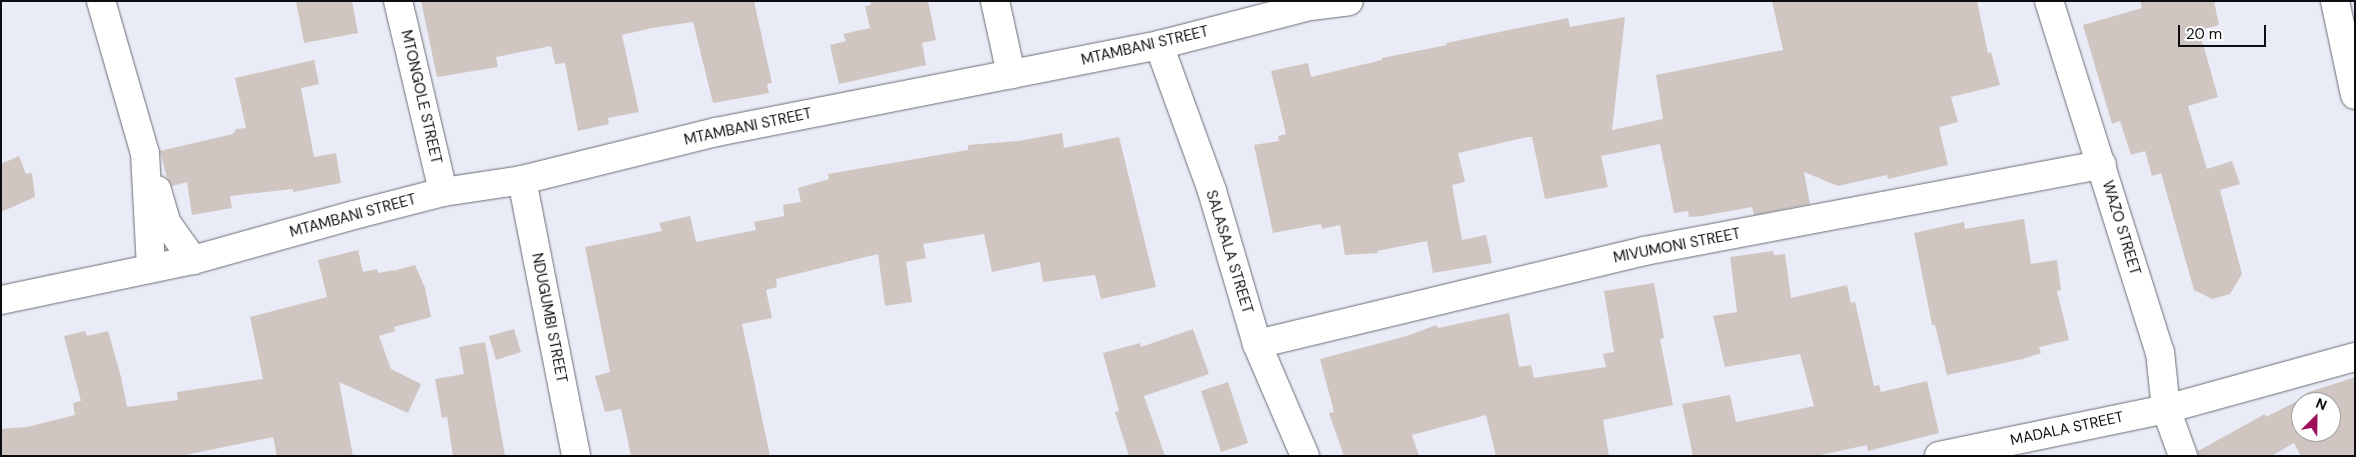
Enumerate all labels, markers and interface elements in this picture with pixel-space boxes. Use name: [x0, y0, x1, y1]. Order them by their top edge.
scale bar: [2181, 15, 2268, 47]
street label: MTAMBANI STREET: [1080, 23, 1210, 69]
text: 20 m: [2186, 24, 2222, 44]
street label: MTONGOLE STREET: [397, 28, 445, 166]
street label: MTAMBANI STREET: [682, 105, 814, 149]
street label: WAZO STREET: [2098, 179, 2144, 277]
street label: SALASALA STREET: [1202, 188, 1256, 316]
street label: MTAMBANI STREET: [288, 190, 418, 242]
street label: MIVUMONI STREET: [1612, 225, 1742, 267]
street label: NDUGUMBI STREET: [528, 251, 570, 385]
north arrow: [2291, 392, 2341, 442]
text: N: [2313, 394, 2330, 414]
street label: MADALA STREET: [2009, 408, 2125, 450]

